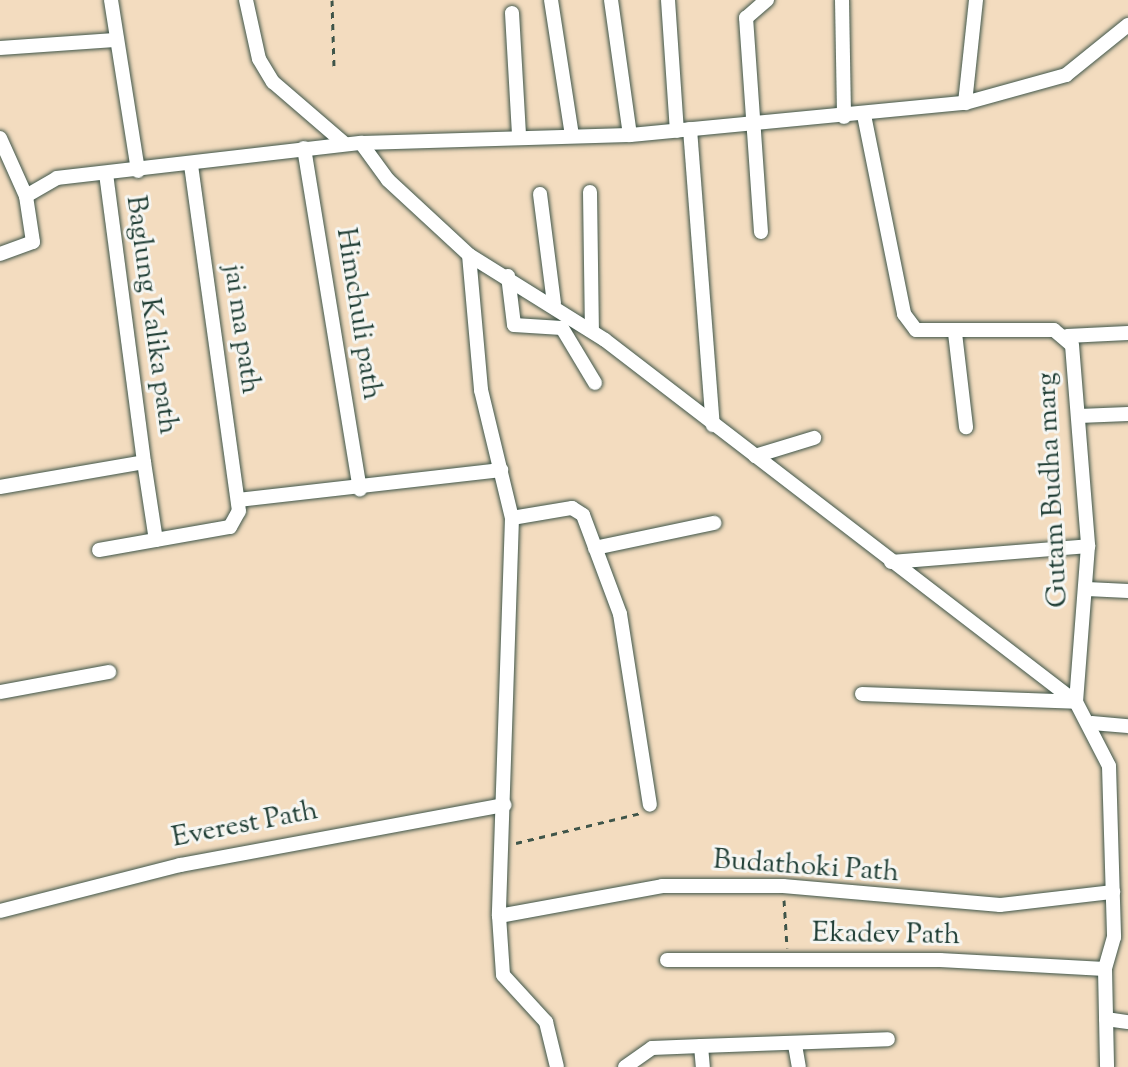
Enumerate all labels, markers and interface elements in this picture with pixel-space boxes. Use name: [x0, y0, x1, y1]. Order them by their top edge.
street label: Baglung Kalika path: [118, 194, 184, 436]
street label: Himchuli path: [328, 226, 388, 402]
street label: jai ma path: [215, 262, 267, 396]
street label: Gutam Budha marg: [1030, 372, 1076, 608]
street label: Everest Path: [169, 794, 321, 856]
street label: Budathoki Path: [712, 844, 900, 890]
street label: Ekadev Path: [812, 917, 960, 953]

